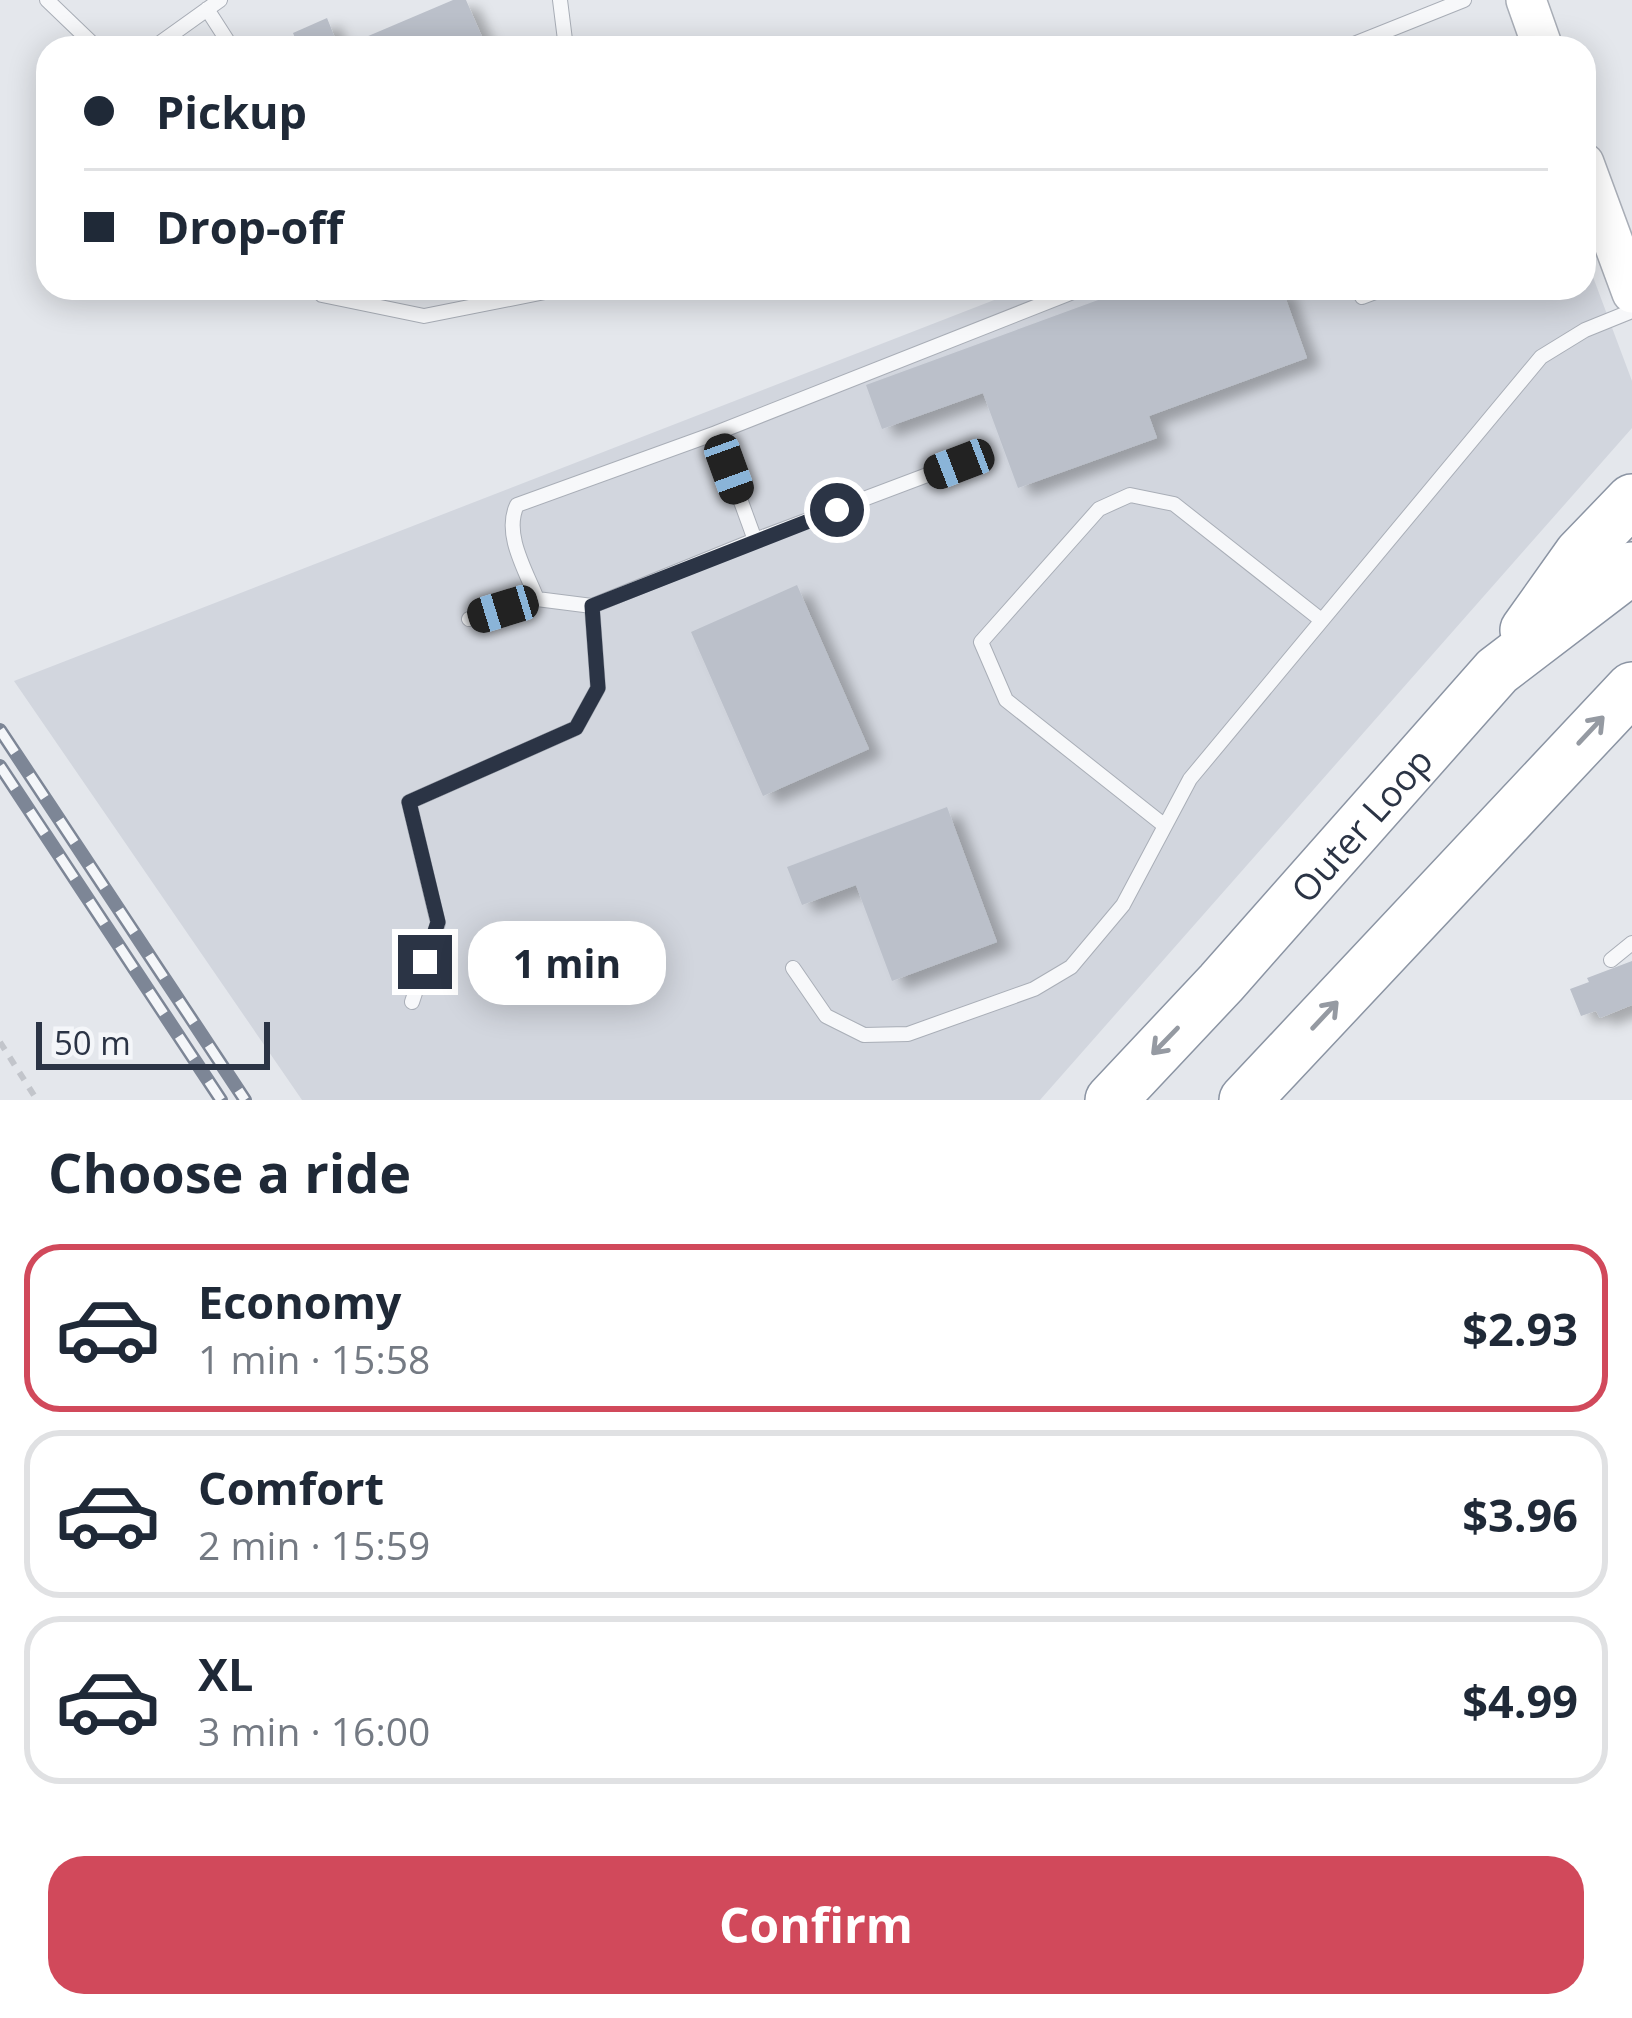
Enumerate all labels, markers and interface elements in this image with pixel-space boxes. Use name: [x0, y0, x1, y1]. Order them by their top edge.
text: Pickup: [156, 81, 307, 142]
text: Drop-off: [156, 196, 343, 257]
car: [700, 429, 758, 509]
car: [919, 434, 999, 494]
route start: [810, 483, 864, 537]
car: [463, 581, 543, 637]
one-way arrow: [1577, 715, 1605, 745]
street label: Outer Loop: [1279, 737, 1443, 913]
callout: 1 min: [467, 920, 665, 1004]
route end: [398, 935, 452, 989]
text: 1 min: [513, 936, 621, 989]
one-way arrow: [1311, 1000, 1338, 1030]
scale bar: [36, 1016, 270, 1069]
text: 50 m: [54, 1020, 131, 1065]
one-way arrow: [1151, 1026, 1180, 1055]
text: Choose a ride: [48, 1135, 411, 1209]
text: Economy: [198, 1271, 401, 1332]
icon: car: [54, 1274, 162, 1382]
text: $2.93: [1462, 1298, 1578, 1359]
text: 1 min · 15:58: [198, 1332, 430, 1385]
text: Comfort: [198, 1457, 384, 1518]
icon: car: [54, 1460, 162, 1568]
text: $3.96: [1462, 1484, 1578, 1545]
text: 2 min · 15:59: [198, 1518, 430, 1571]
text: XL: [198, 1643, 253, 1704]
icon: car: [54, 1646, 162, 1754]
text: $4.99: [1462, 1670, 1578, 1731]
text: 3 min · 16:00: [198, 1704, 430, 1757]
button: Confirm: [48, 1856, 1584, 1994]

